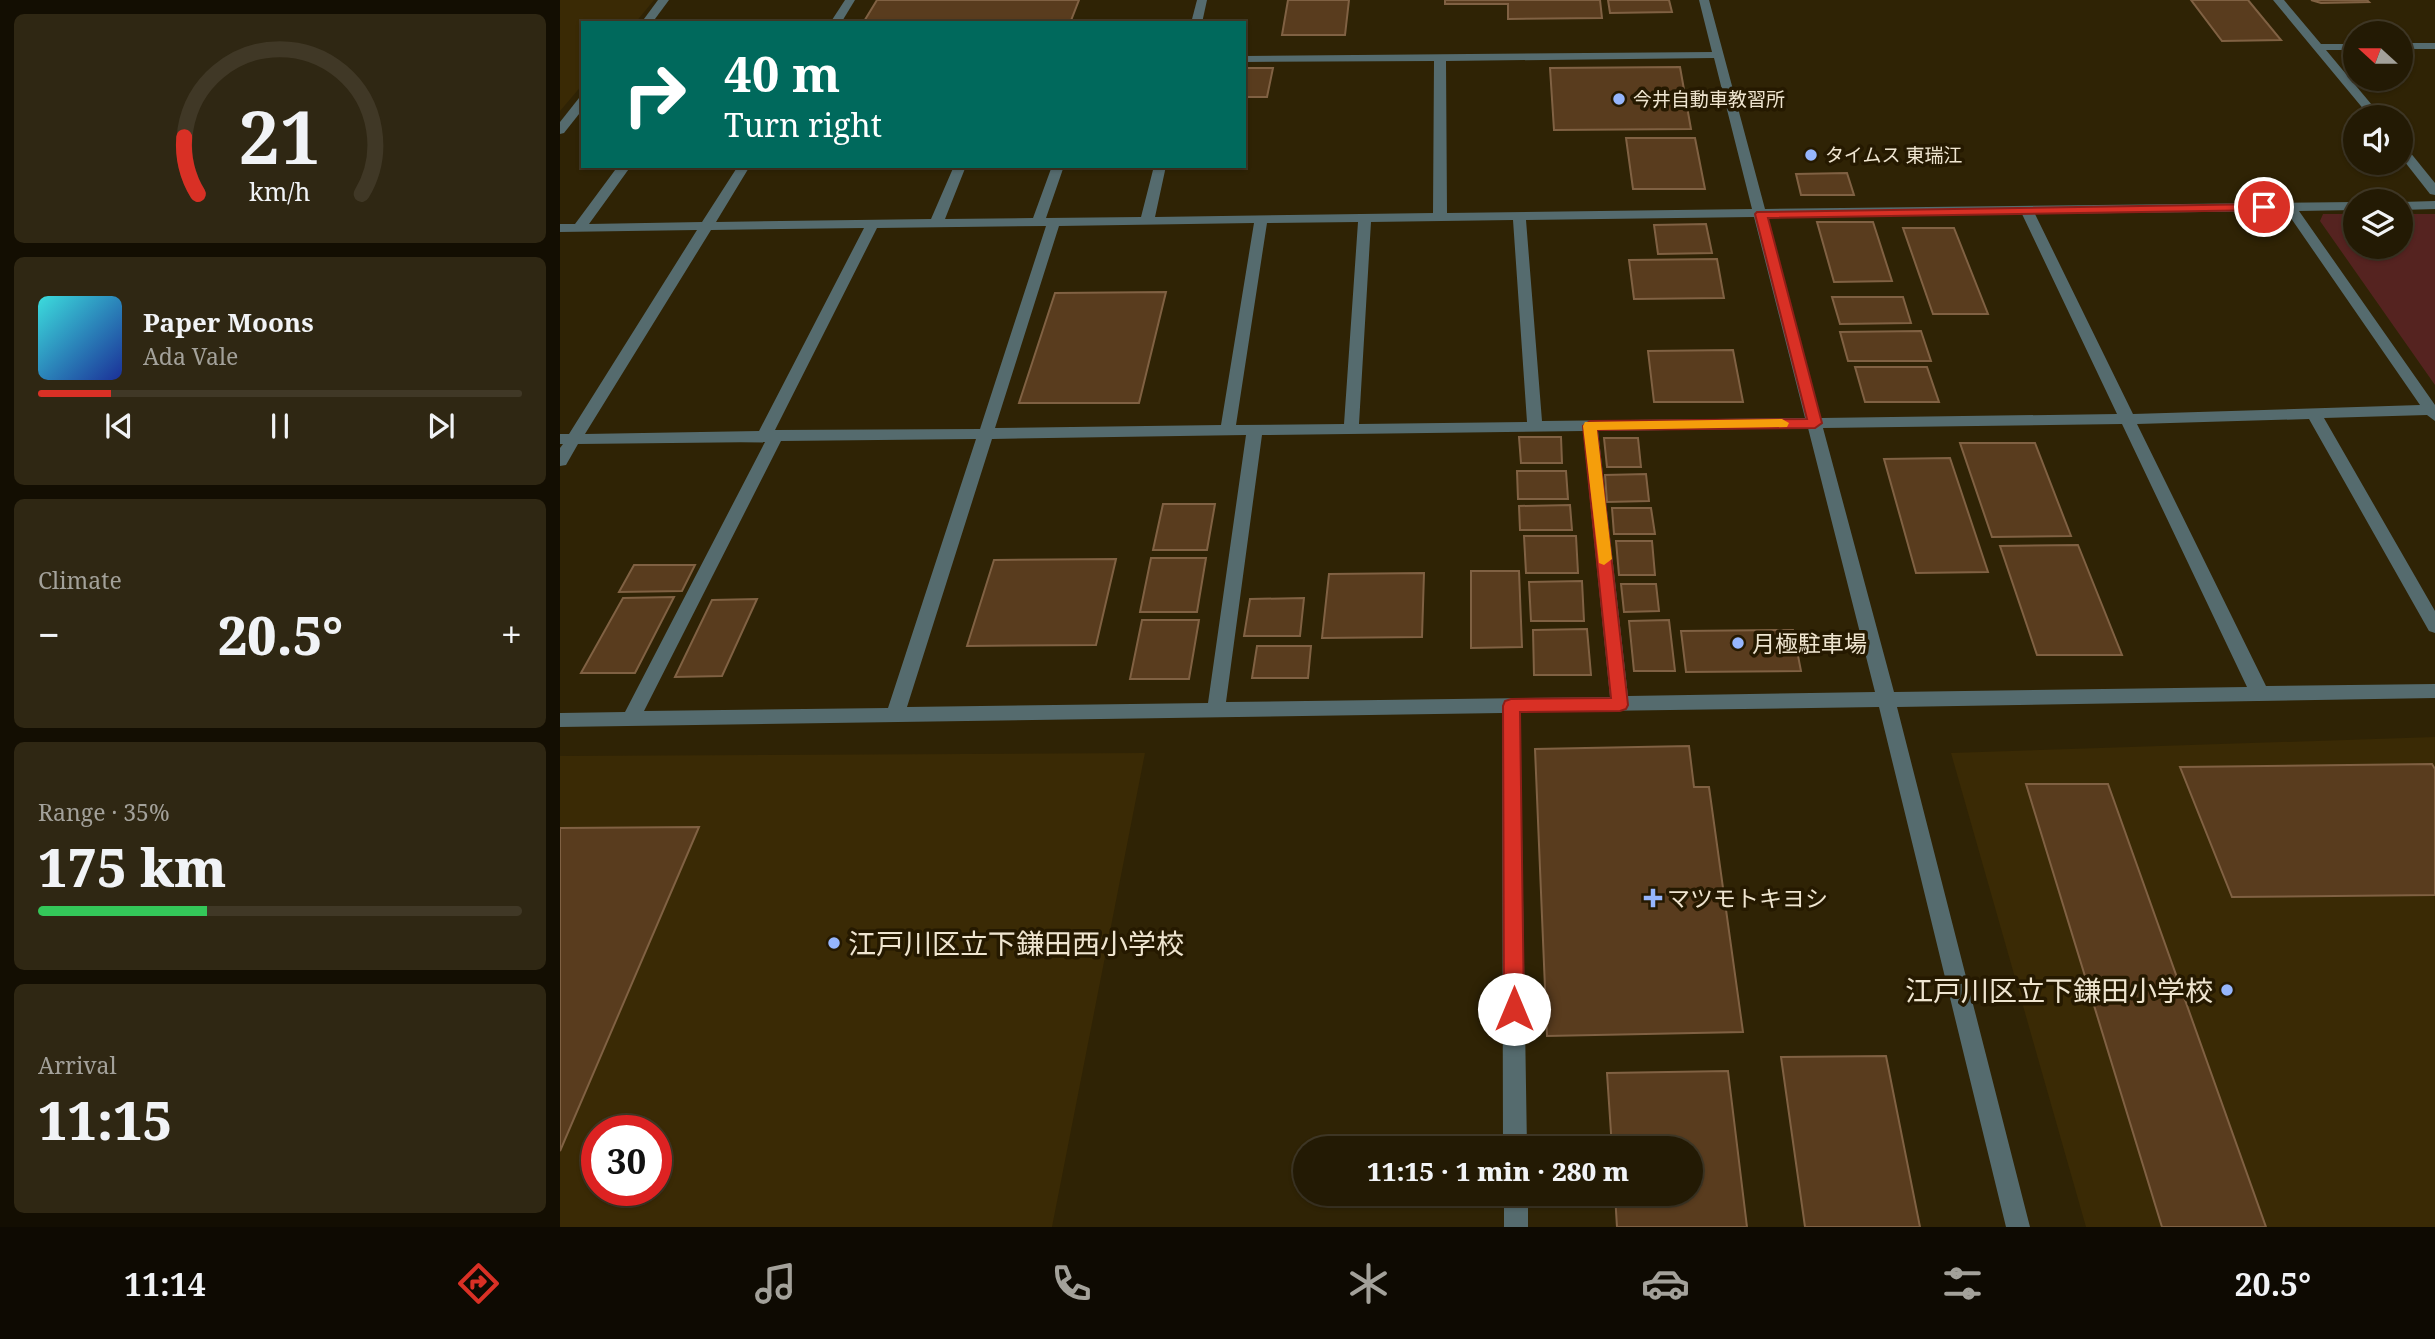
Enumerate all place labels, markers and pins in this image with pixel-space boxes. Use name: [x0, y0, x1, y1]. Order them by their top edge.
place label: 今井自動車教習所: [1633, 86, 1785, 112]
marker: 今井自動車教習所: [1611, 91, 1627, 107]
place label: タイムス 東瑞江: [1825, 142, 1963, 168]
marker: タイムス 東瑞江: [1803, 147, 1819, 163]
pin: [2234, 177, 2294, 237]
place label: 月極駐車場: [1752, 627, 1867, 659]
marker: 月極駐車場: [1730, 635, 1746, 651]
place label: マツモトキヨシ: [1667, 882, 1828, 914]
marker: マツモトキヨシ: [1645, 890, 1661, 906]
place label: 江戸川区立下鎌田西小学校: [848, 924, 1184, 962]
marker: 江戸川区立下鎌田西小学校: [826, 935, 842, 951]
place label: 江戸川区立下鎌田小学校: [1905, 971, 2213, 1009]
marker: 江戸川区立下鎌田小学校: [2219, 982, 2235, 998]

